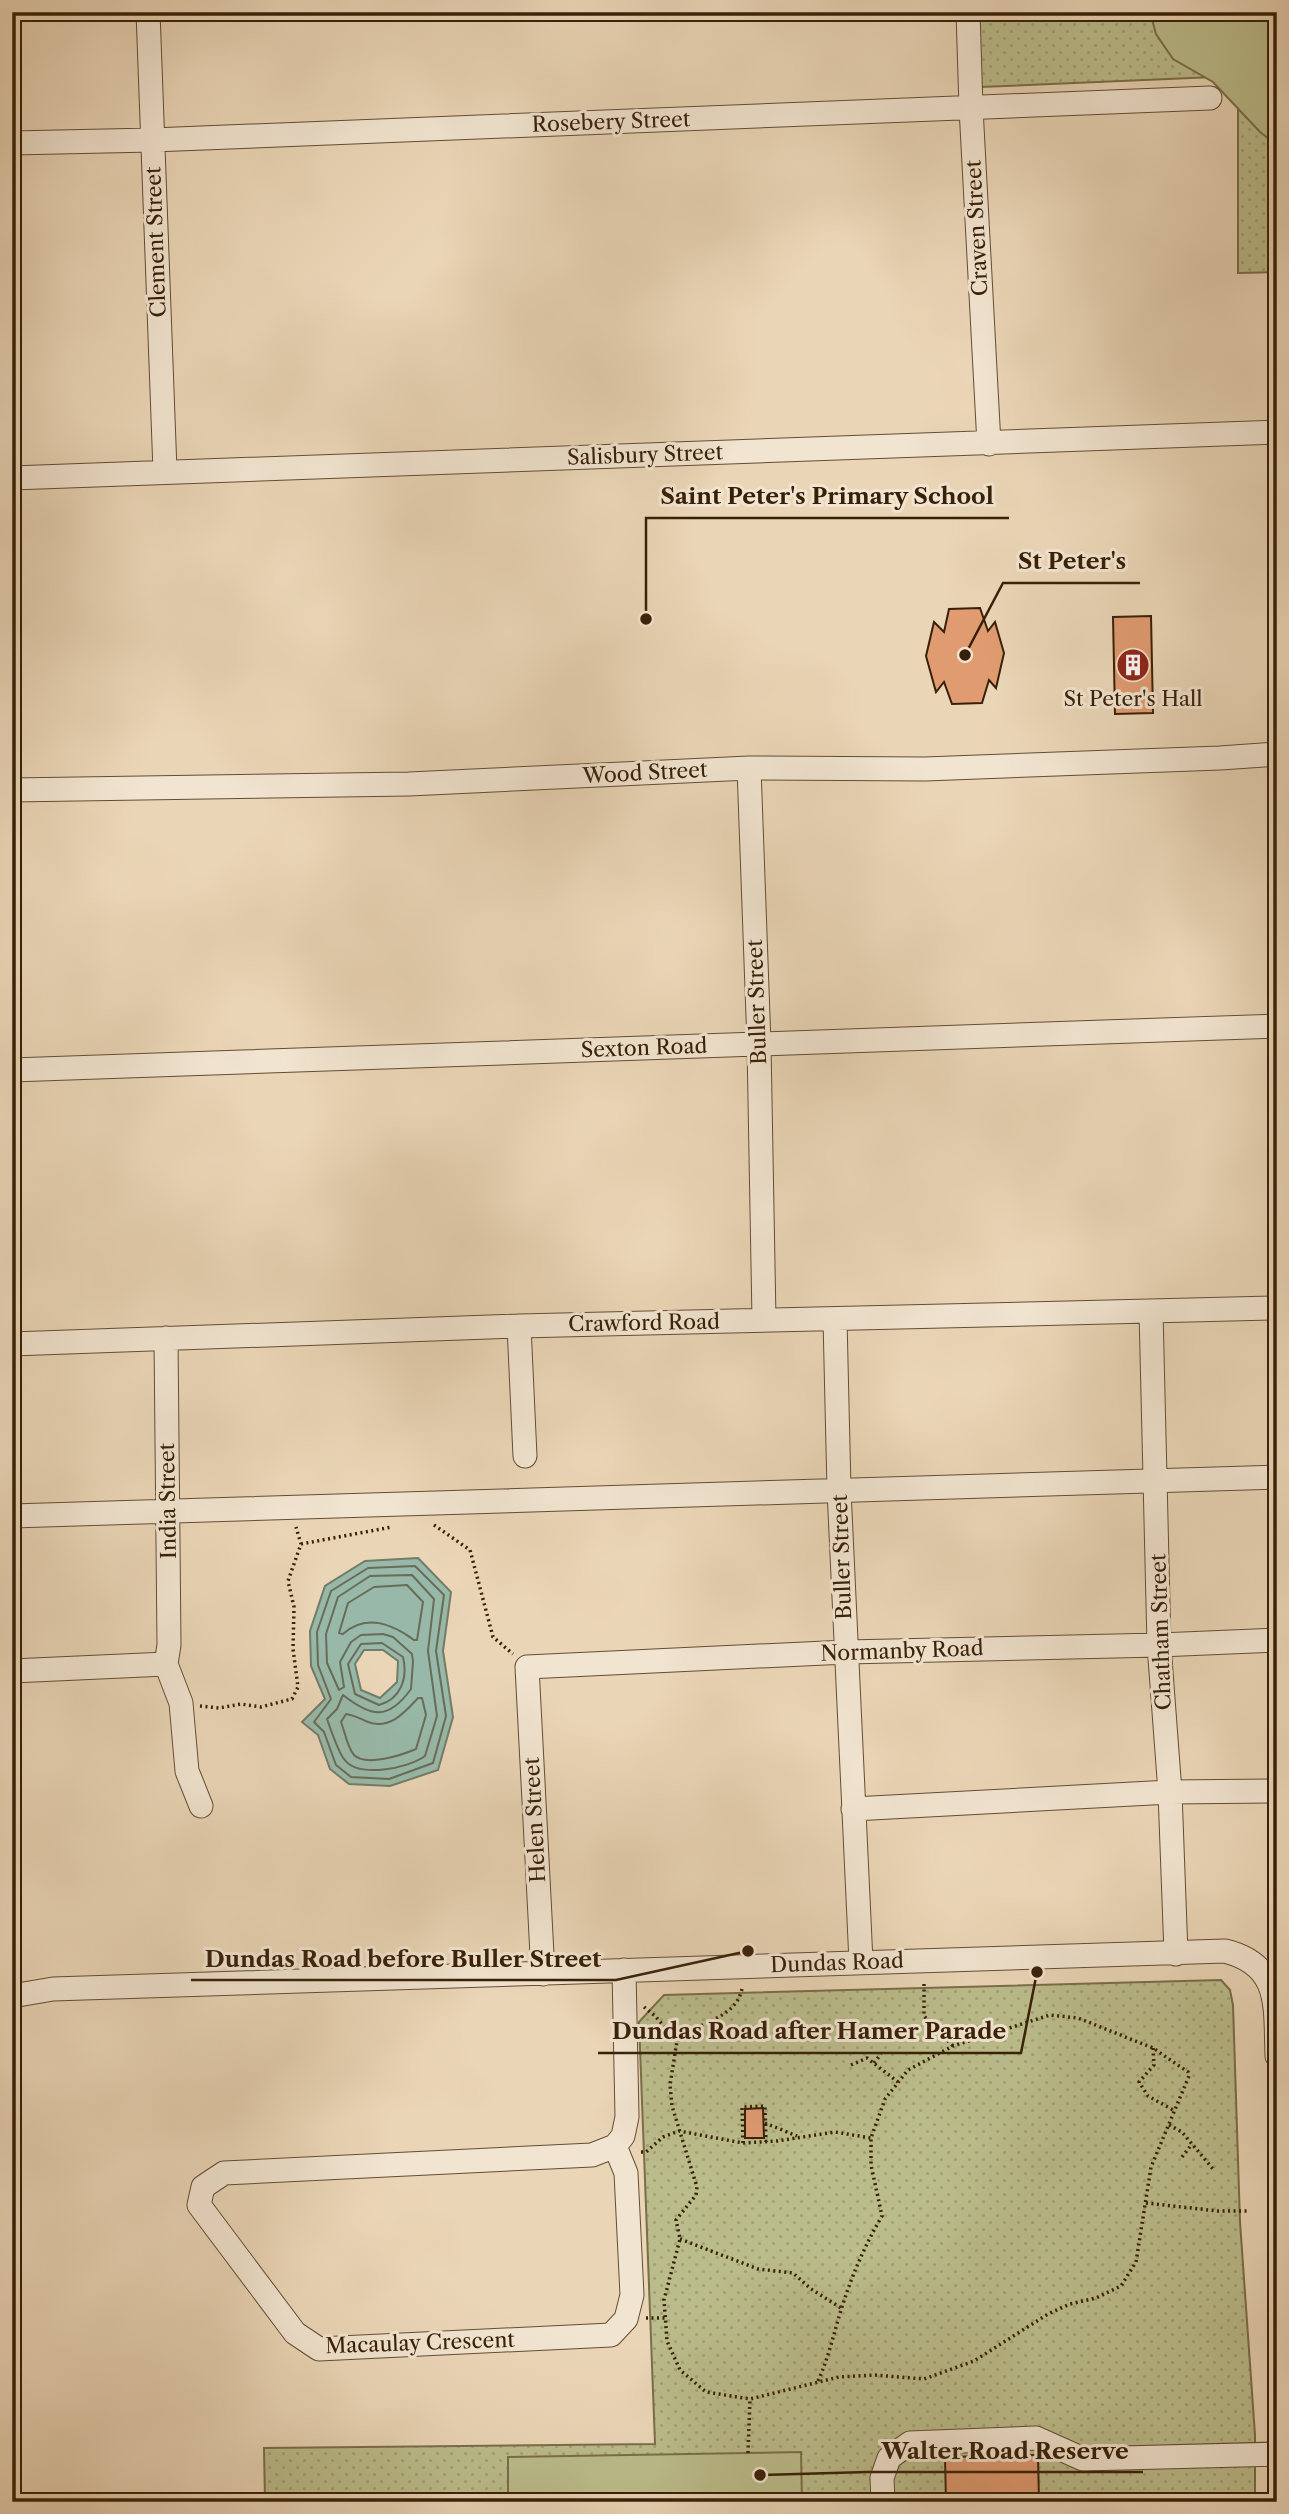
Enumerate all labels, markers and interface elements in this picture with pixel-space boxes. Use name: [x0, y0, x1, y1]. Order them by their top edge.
street label: Rosebery Street: [531, 106, 691, 137]
street label: Craven Street: [960, 159, 993, 297]
street label: Clement Street: [140, 165, 171, 318]
street label: Salisbury Street: [567, 439, 724, 470]
callout: Saint Peter's Primary School: [646, 474, 1009, 518]
text: Saint Peter's Primary School: [660, 482, 994, 510]
callout: St Peter's: [1003, 539, 1140, 583]
text: St Peter's: [1018, 547, 1126, 575]
building icon: St Peter's Hall: [1114, 646, 1152, 684]
place label: St Peter's Hall: [1063, 686, 1203, 711]
street label: Wood Street: [581, 757, 709, 788]
street label: Buller Street: [742, 938, 771, 1065]
street label: Sexton Road: [580, 1033, 708, 1062]
street label: Crawford Road: [568, 1309, 720, 1336]
street label: India Street: [154, 1442, 181, 1559]
street label: Buller Street: [827, 1493, 856, 1620]
street label: Chatham Street: [1145, 1553, 1176, 1711]
street label: Normanby Road: [820, 1635, 984, 1666]
street label: Helen Street: [519, 1756, 550, 1883]
callout: Dundas Road before Buller Street: [191, 1936, 616, 1980]
text: Dundas Road before Buller Street: [205, 1945, 602, 1973]
street label: Dundas Road: [770, 1948, 904, 1977]
callout: Dundas Road after Hamer Parade: [598, 2009, 1021, 2053]
text: Dundas Road after Hamer Parade: [612, 2017, 1006, 2045]
street label: Macaulay Crescent: [325, 2327, 516, 2358]
callout: Walter Road Reserve: [867, 2428, 1143, 2472]
text: Walter Road Reserve: [880, 2437, 1129, 2465]

